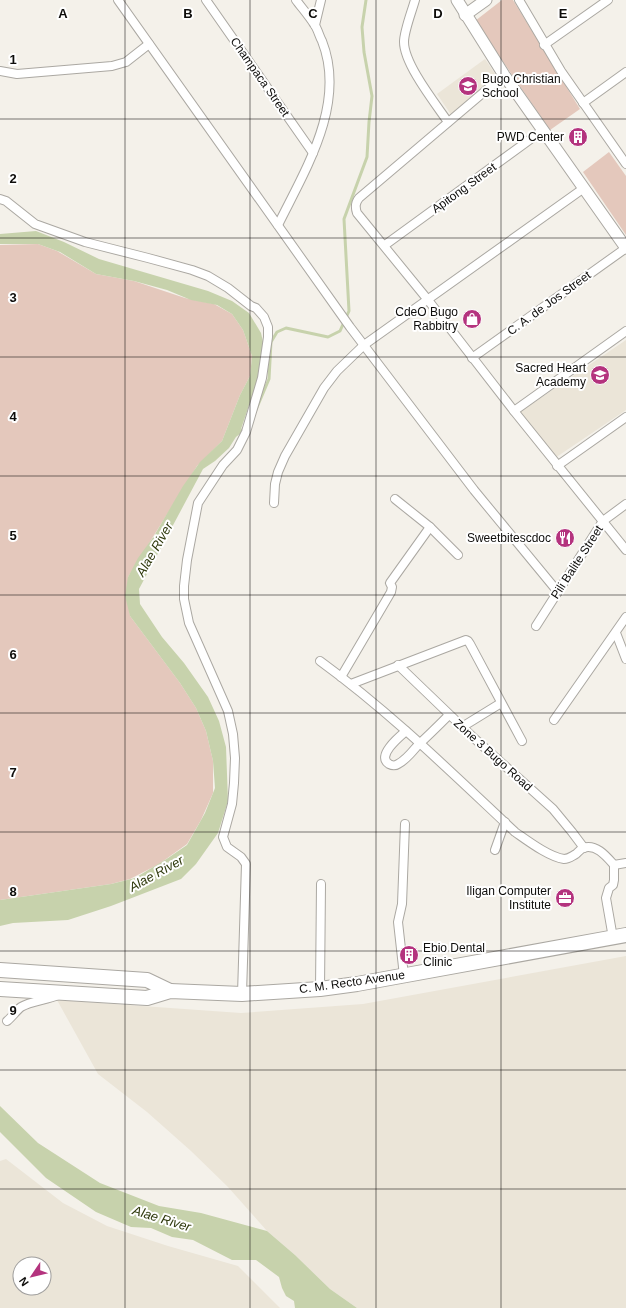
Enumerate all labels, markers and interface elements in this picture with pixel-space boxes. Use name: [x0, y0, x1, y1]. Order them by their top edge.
text: A: [58, 6, 68, 21]
text: B: [183, 6, 193, 21]
text: C: [308, 6, 318, 21]
text: D: [433, 6, 443, 21]
text: E: [559, 6, 568, 21]
street label: Champaca Street: [227, 35, 293, 120]
text: 1: [9, 52, 17, 67]
place label: Bugo Christian School: [482, 72, 561, 100]
school or university icon: Bugo Christian School: [457, 75, 479, 97]
building icon: PWD Center: [567, 126, 589, 148]
place label: PWD Center: [497, 130, 564, 144]
street label: Apitong Street: [429, 160, 499, 216]
text: 2: [9, 171, 17, 186]
street label: C. A. de Jos Street: [504, 268, 594, 338]
text: 3: [9, 290, 17, 305]
place label: CdeO Bugo Rabbitry: [395, 305, 458, 333]
shop icon: CdeO Bugo Rabbitry: [461, 308, 483, 330]
place label: Sacred Heart Academy: [515, 361, 587, 389]
school or university icon: Sacred Heart Academy: [589, 364, 611, 386]
text: 4: [9, 409, 17, 424]
water label: Alae River: [132, 519, 176, 580]
street label: Pili Balite Street: [548, 522, 606, 601]
restaurant icon: Sweetbitescdoc: [554, 527, 576, 549]
text: 5: [9, 528, 17, 543]
place label: Sweetbitescdoc: [467, 531, 551, 545]
text: 6: [9, 647, 17, 662]
street label: Zone 3 Bugo Road: [451, 716, 535, 794]
text: 7: [9, 765, 17, 780]
water label: Alae River: [126, 852, 187, 895]
text: 8: [9, 884, 17, 899]
place label: Iligan Computer Institute: [466, 884, 551, 912]
office icon: Iligan Computer Institute: [554, 887, 576, 909]
place label: Ebio Dental Clinic: [423, 941, 485, 969]
building icon: Ebio Dental Clinic: [398, 944, 420, 966]
street label: C. M. Recto Avenue: [298, 968, 406, 996]
text: 9: [9, 1003, 17, 1018]
water label: Alae River: [130, 1202, 193, 1235]
north arrow: [12, 1256, 52, 1296]
text: N: [17, 1275, 31, 1288]

